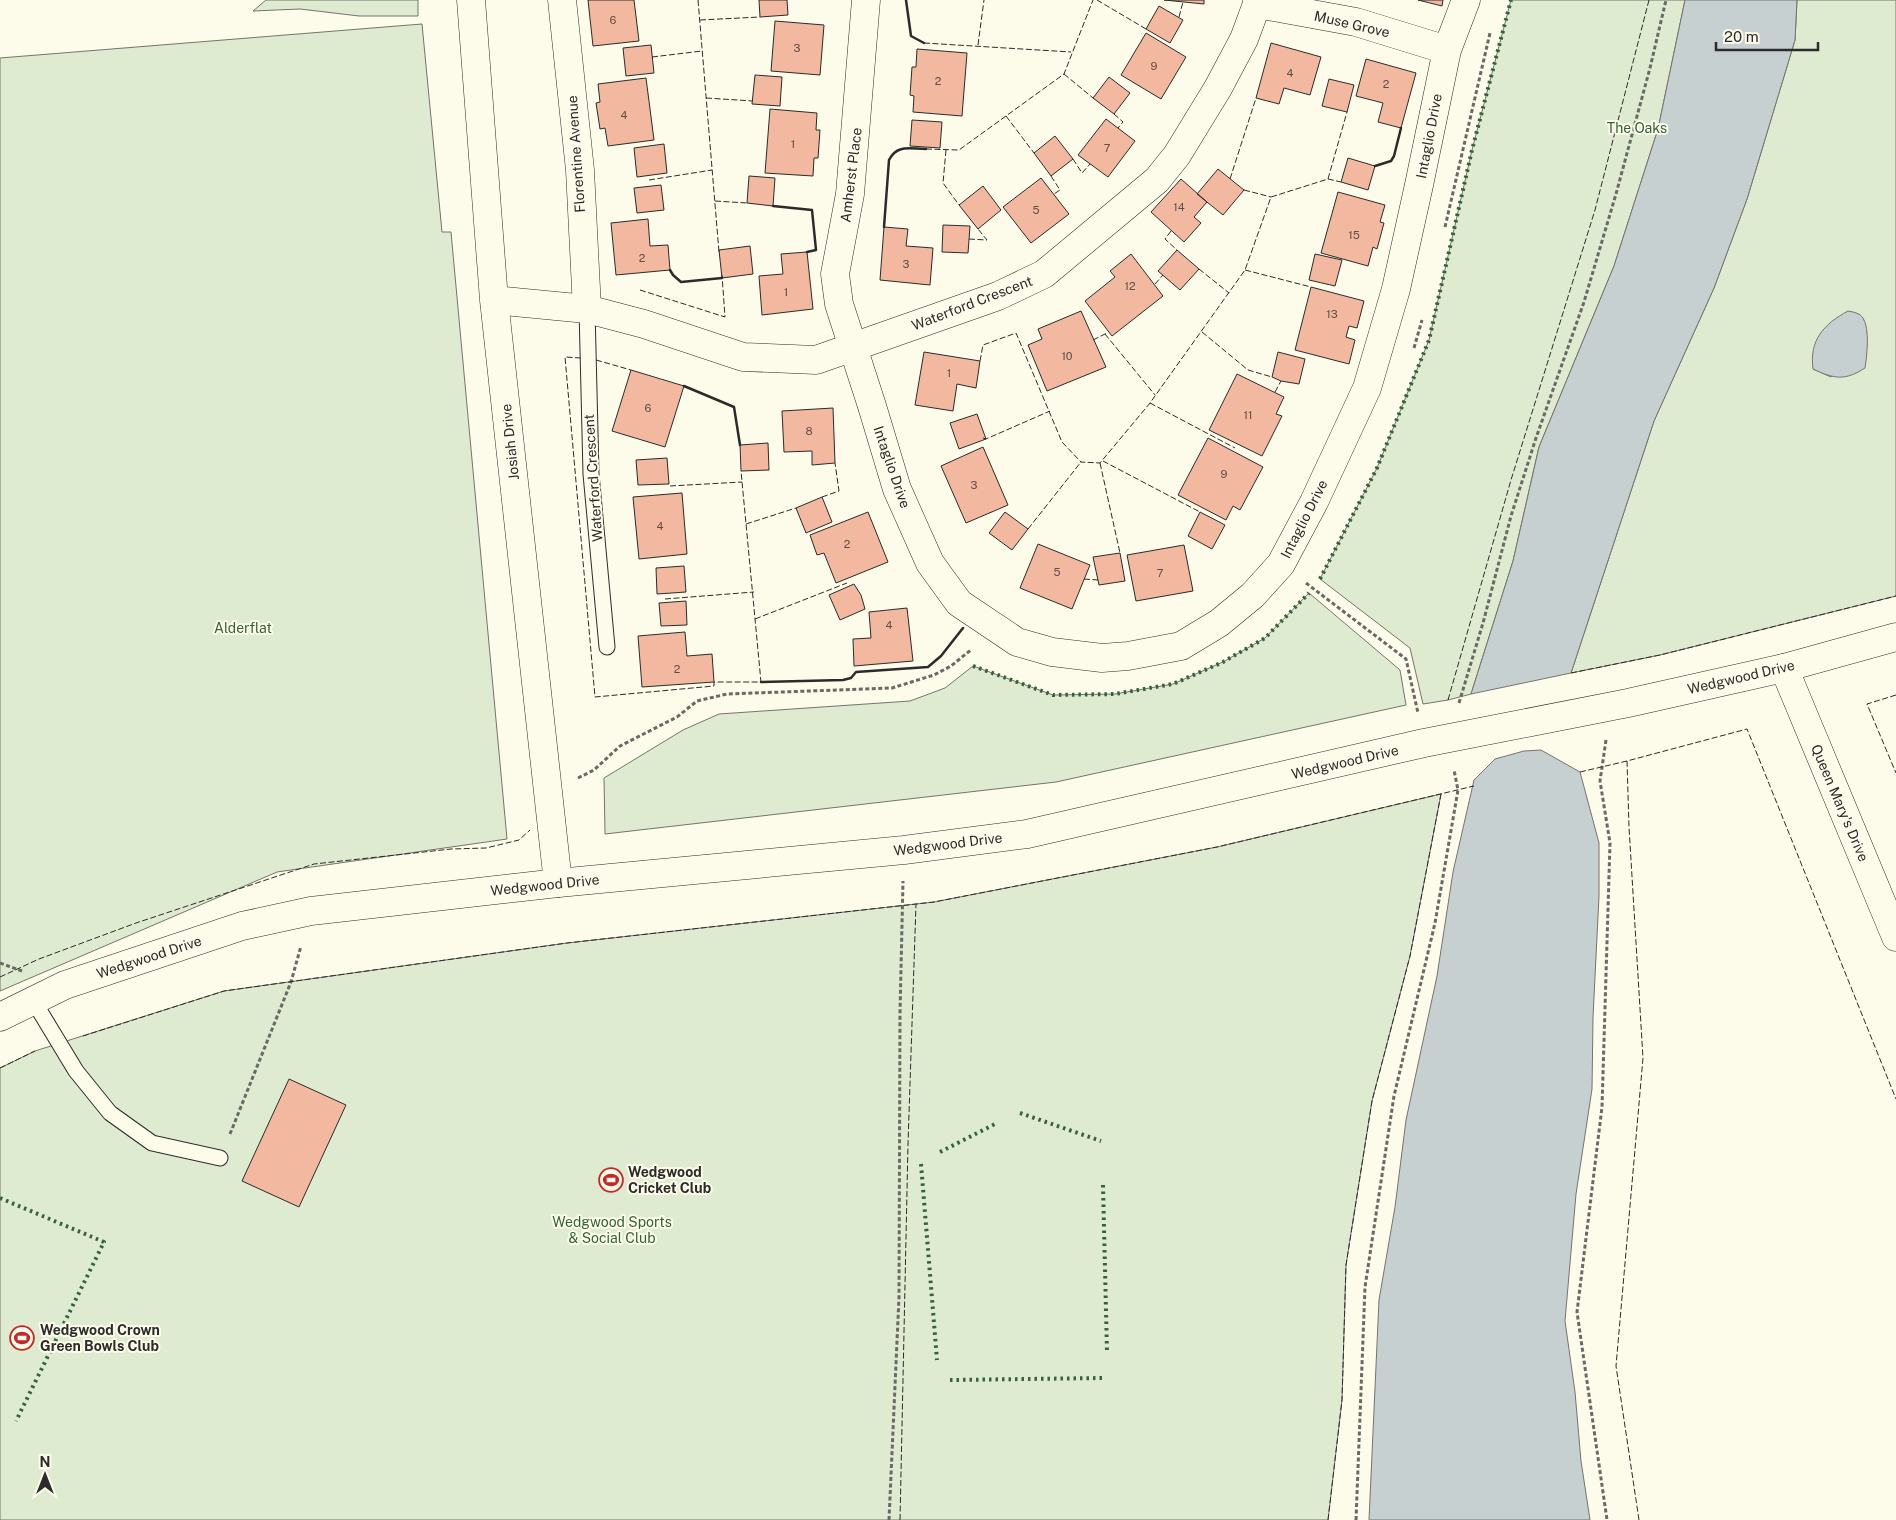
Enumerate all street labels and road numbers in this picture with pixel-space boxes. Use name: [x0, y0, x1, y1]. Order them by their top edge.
street label: Muse Grove: [1313, 8, 1391, 40]
street label: Intaglio Drive: [1413, 92, 1445, 180]
street label: Florentine Avenue: [564, 95, 588, 213]
street label: Amherst Place: [837, 127, 865, 223]
street label: Waterford Crescent: [909, 273, 1035, 333]
street label: Josiah Drive: [498, 403, 522, 481]
street label: Waterford Crescent: [581, 414, 605, 542]
street label: Intaglio Drive: [870, 424, 914, 510]
street label: Intaglio Drive: [1277, 477, 1331, 561]
street label: Wedgwood Drive: [1686, 657, 1796, 697]
street label: Wedgwood Drive: [1290, 742, 1400, 782]
street label: Queen Mary's Drive: [1808, 742, 1872, 864]
street label: Wedgwood Drive: [893, 829, 1003, 859]
street label: Wedgwood Drive: [490, 871, 600, 899]
street label: Wedgwood Drive: [94, 932, 204, 982]

